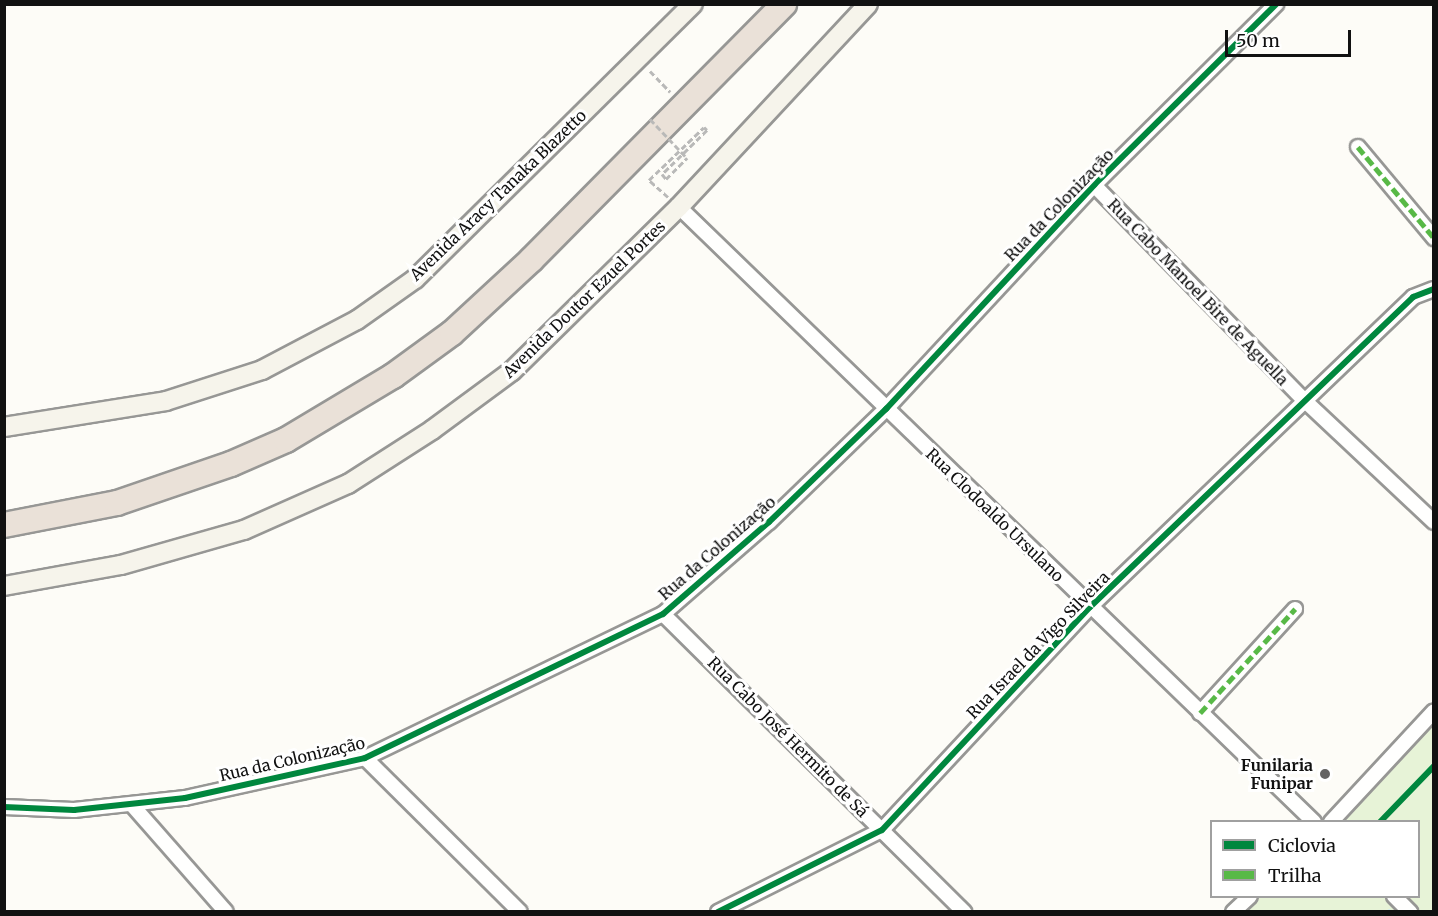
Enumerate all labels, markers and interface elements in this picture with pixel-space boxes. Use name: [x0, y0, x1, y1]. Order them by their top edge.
scale bar: [1228, 18, 1354, 56]
text: 50 m: [1236, 29, 1280, 52]
street label: Avenida Aracy Tanaka Blazetto: [406, 106, 590, 284]
street label: Rua da Colonização: [1000, 145, 1118, 265]
street label: Rua Cabo Manoel Bire de Aguella: [1104, 195, 1292, 389]
street label: Avenida Doutor Ezuel Portes: [499, 216, 669, 382]
street label: Rua Clodoaldo Ursulano: [922, 444, 1068, 586]
street label: Rua da Colonização: [655, 492, 779, 604]
street label: Rua Israel da Vigo Silveira: [963, 567, 1113, 723]
street label: Rua Cabo José Hermito de Sá: [704, 653, 872, 821]
street label: Rua da Colonização: [217, 733, 367, 785]
place label: Funilaria Funipar: [1241, 755, 1313, 793]
marker: Funilaria Funipar: [1318, 767, 1332, 781]
legend: [1210, 820, 1420, 898]
text: Ciclovia: [1268, 834, 1336, 857]
text: Trilha: [1268, 864, 1322, 887]

